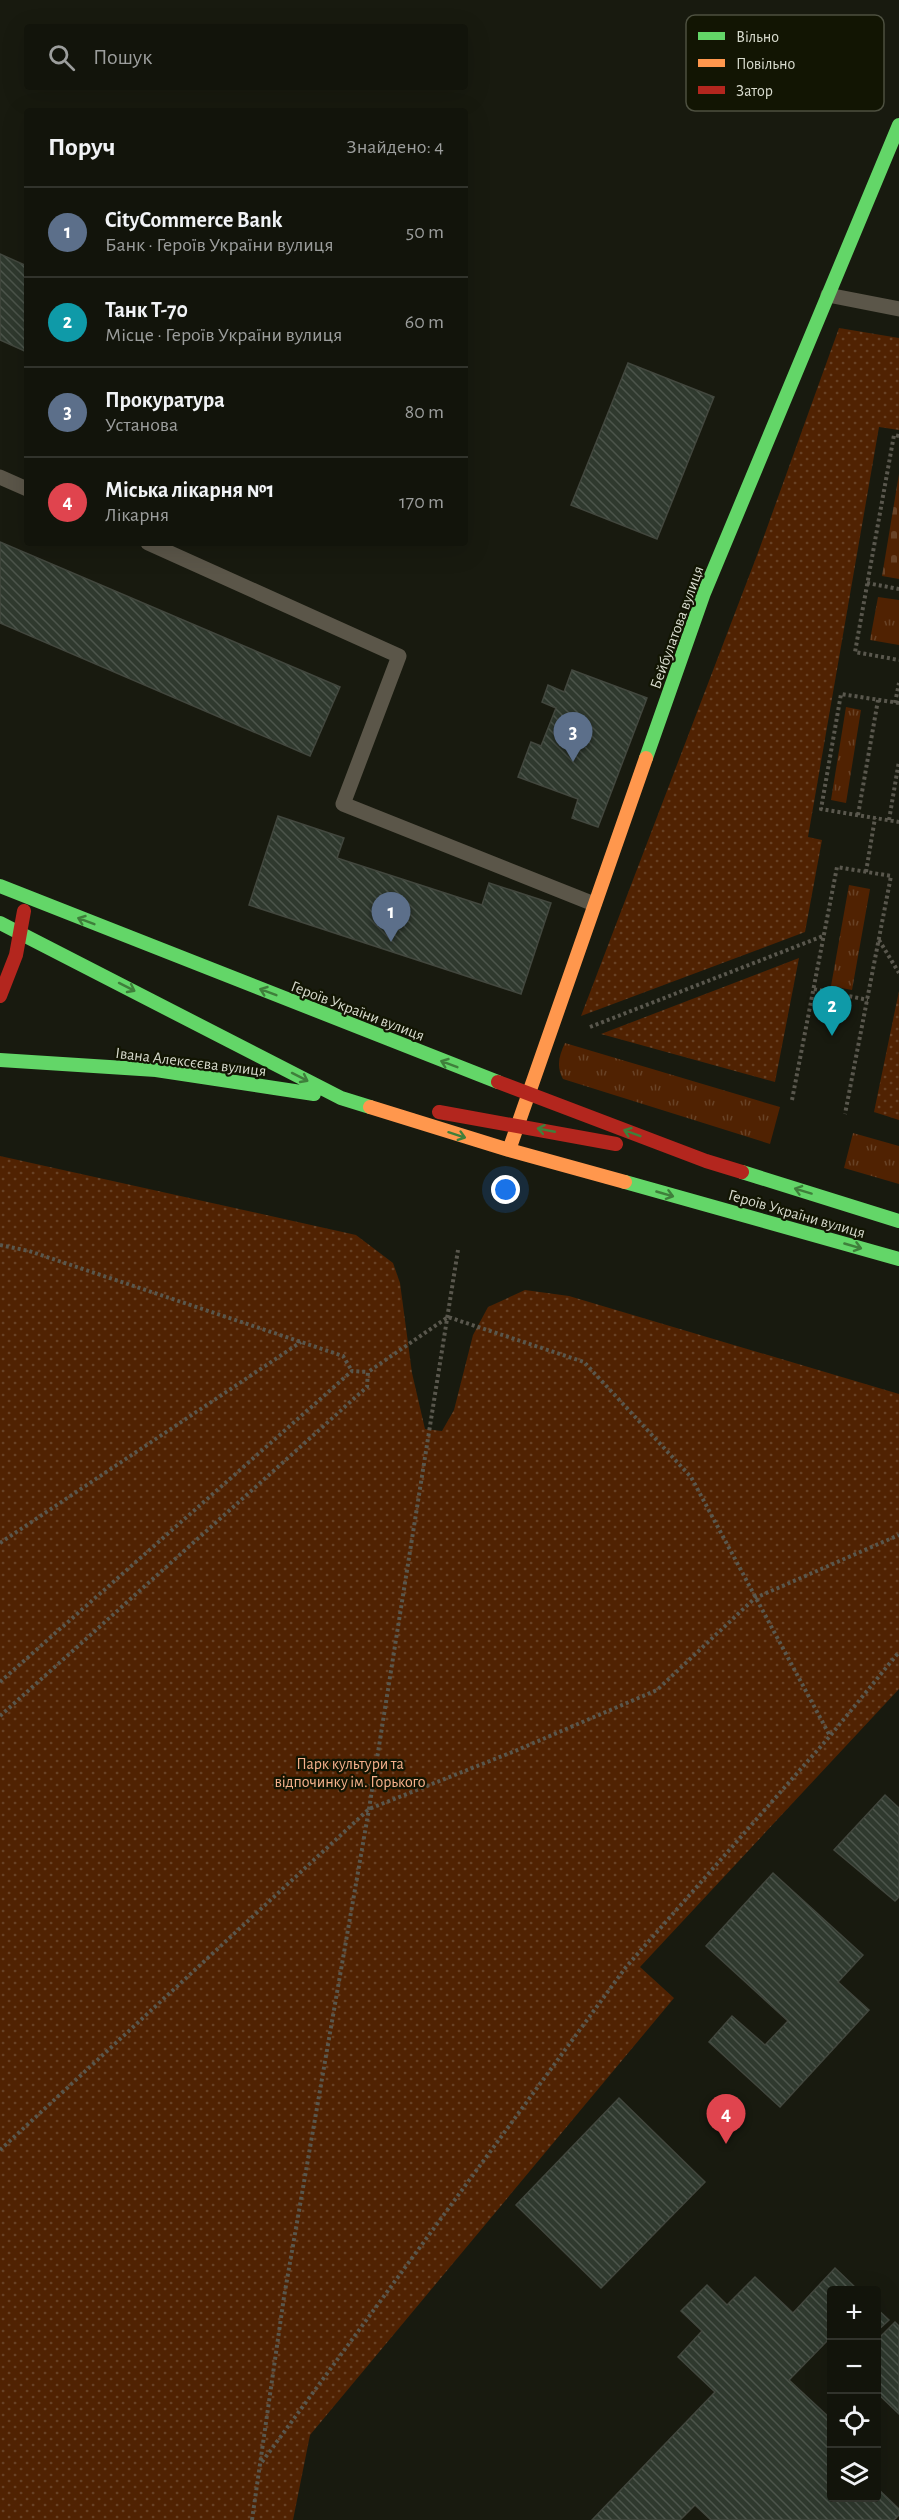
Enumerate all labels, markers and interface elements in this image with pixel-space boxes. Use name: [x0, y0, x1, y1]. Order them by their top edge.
legend: [686, 15, 884, 111]
search box: [24, 24, 468, 90]
text: Вільно: [736, 29, 779, 45]
icon: search: [45, 41, 78, 74]
text: Пошук: [93, 46, 152, 68]
text: Повільно: [736, 56, 795, 72]
text: Затор: [736, 83, 773, 99]
text: Поруч: [48, 134, 115, 160]
text: Знайдено: 4: [346, 137, 444, 157]
text: CityCommerce Bank: [105, 209, 282, 231]
text: 1: [64, 222, 71, 242]
text: 50 m: [406, 222, 444, 242]
text: Банк · Героїв України вулиця: [105, 235, 334, 255]
text: Танк Т-70: [105, 299, 188, 321]
text: 2: [63, 312, 72, 332]
text: 60 m: [405, 312, 444, 332]
text: Місце · Героїв України вулиця: [105, 325, 342, 345]
text: Прокуратура: [105, 389, 225, 411]
text: 3: [63, 402, 72, 422]
text: 80 m: [405, 402, 444, 422]
text: Установа: [105, 415, 178, 435]
text: Міська лікарня №1: [105, 479, 275, 501]
text: 4: [62, 492, 73, 512]
text: 170 m: [399, 492, 444, 512]
text: Лікарня: [105, 505, 169, 525]
street label: Бейбулатова вулиця: [647, 564, 708, 691]
pin: 3: [554, 712, 592, 762]
pin: 1: [372, 892, 410, 942]
one-way arrow: [78, 915, 96, 926]
street label: Героїв України вулиця: [288, 978, 427, 1045]
one-way arrow: [118, 981, 135, 993]
one-way arrow: [259, 986, 278, 997]
pin: 2: [812, 986, 852, 1036]
street label: Івана Алексєєва вулиця: [114, 1045, 267, 1080]
one-way arrow: [441, 1057, 459, 1068]
one-way arrow: [291, 1072, 309, 1083]
one-way arrow: [536, 1124, 556, 1135]
one-way arrow: [623, 1127, 642, 1138]
one-way arrow: [447, 1130, 466, 1141]
your location: [491, 1175, 520, 1204]
one-way arrow: [794, 1185, 813, 1196]
street label: Героїв України вулиця: [726, 1187, 867, 1242]
one-way arrow: [655, 1189, 674, 1200]
one-way arrow: [843, 1241, 862, 1252]
park label: Парк культури та відпочинку ім. Горького: [274, 1756, 426, 1791]
pin: 4: [706, 2094, 746, 2144]
map controls: [827, 2286, 881, 2502]
button: +: [827, 2286, 881, 2340]
button: −: [827, 2340, 881, 2394]
button: locate: [827, 2394, 881, 2448]
button: layers: [827, 2448, 881, 2502]

